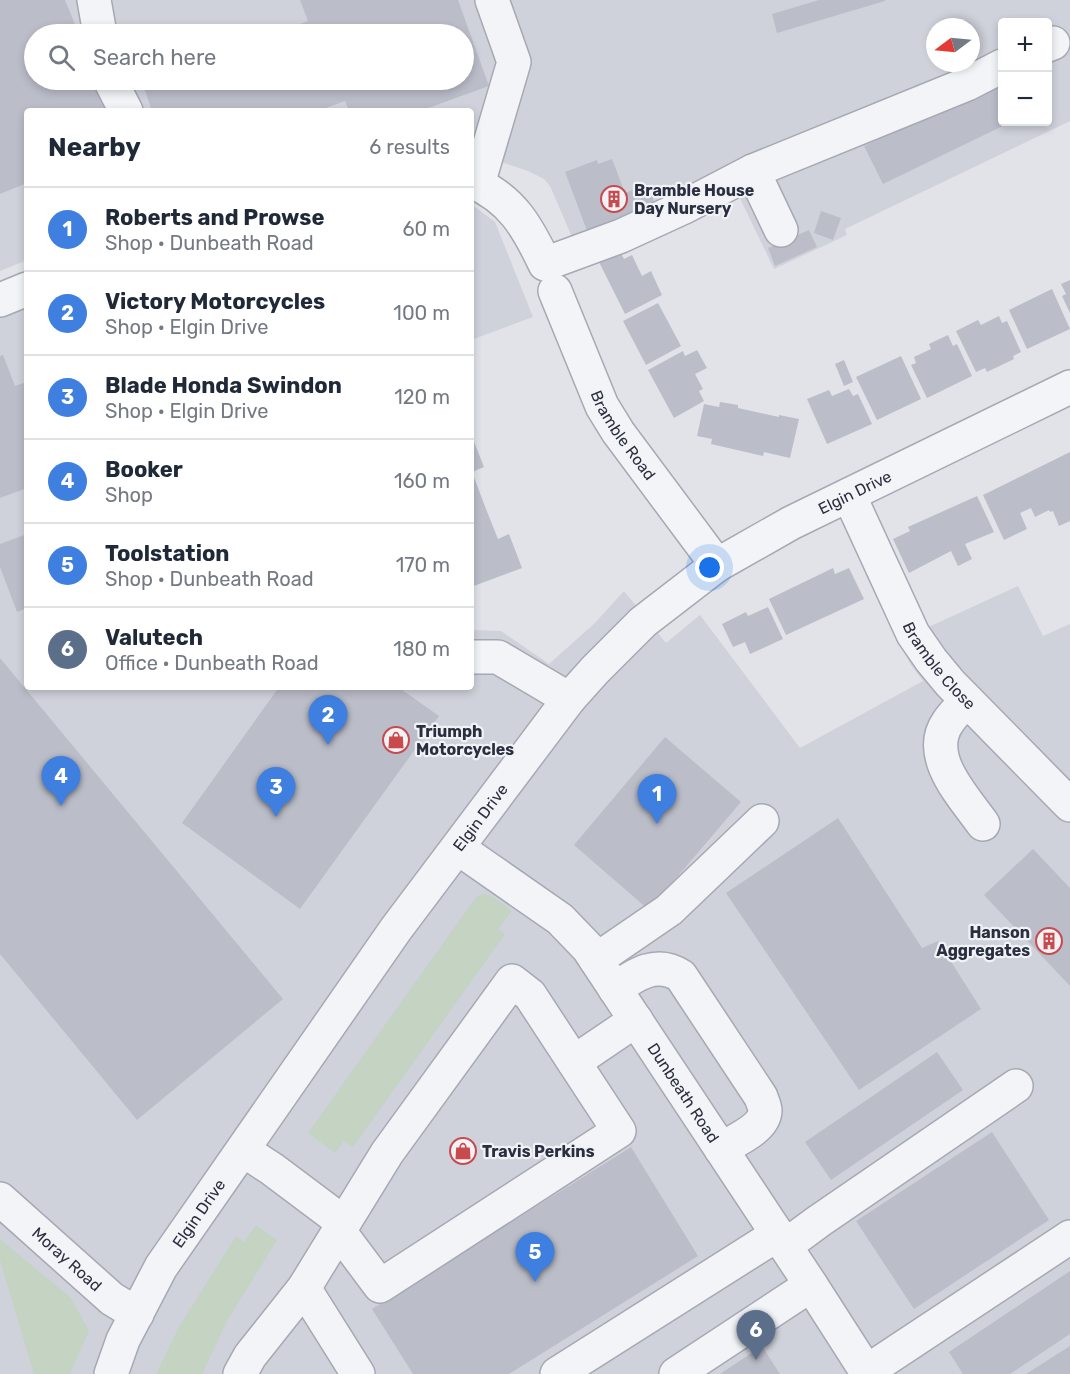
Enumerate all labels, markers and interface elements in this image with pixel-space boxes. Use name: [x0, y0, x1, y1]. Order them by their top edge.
north arrow: [926, 18, 980, 72]
map controls: [998, 18, 1052, 126]
button: +: [998, 18, 1052, 72]
search box: [24, 24, 474, 90]
icon: search: [45, 41, 78, 74]
text: Search here: [93, 44, 216, 71]
button: −: [998, 72, 1052, 126]
text: Nearby: [48, 132, 141, 163]
text: 6 results: [369, 135, 450, 159]
place label: Bramble House Day Nursery: [634, 181, 754, 218]
building icon: Bramble House Day Nursery: [599, 184, 629, 214]
text: Roberts and Prowse: [105, 204, 324, 231]
text: 1: [63, 217, 72, 241]
text: 60 m: [403, 217, 450, 241]
text: Shop · Dunbeath Road: [105, 231, 314, 255]
text: Victory Motorcycles: [105, 288, 325, 315]
text: 2: [61, 301, 74, 325]
text: 100 m: [393, 301, 450, 325]
text: Shop · Elgin Drive: [105, 315, 268, 339]
text: Blade Honda Swindon: [105, 372, 342, 399]
text: 3: [61, 385, 74, 409]
text: 120 m: [394, 385, 450, 409]
street label: Bramble Road: [587, 388, 659, 484]
text: Shop · Elgin Drive: [105, 399, 268, 423]
text: Booker: [105, 456, 183, 483]
street label: Elgin Drive: [815, 466, 895, 518]
text: 4: [61, 469, 74, 493]
text: 160 m: [394, 469, 450, 493]
text: Shop: [105, 483, 153, 507]
text: Toolstation: [105, 540, 230, 567]
text: 5: [61, 553, 74, 577]
text: 170 m: [396, 553, 450, 577]
your location: [695, 553, 724, 582]
text: Shop · Dunbeath Road: [105, 567, 314, 591]
street label: Bramble Close: [899, 619, 980, 714]
text: Valutech: [105, 624, 203, 651]
text: 6: [61, 637, 74, 661]
text: 180 m: [393, 637, 450, 661]
text: Office · Dunbeath Road: [105, 651, 319, 675]
pin: 2: [308, 696, 348, 745]
place label: Triumph Motorcycles: [416, 722, 514, 759]
shop icon: Triumph Motorcycles: [381, 725, 411, 755]
pin: 4: [42, 756, 80, 806]
pin: 3: [256, 768, 296, 817]
pin: 1: [638, 774, 676, 824]
street label: Elgin Drive: [449, 780, 512, 855]
place label: Hanson Aggregates: [936, 923, 1030, 960]
building icon: Hanson Aggregates: [1034, 926, 1064, 956]
street label: Dunbeath Road: [643, 1039, 723, 1146]
shop icon: Travis Perkins: [448, 1136, 478, 1166]
place label: Travis Perkins: [482, 1142, 595, 1161]
street label: Elgin Drive: [168, 1175, 229, 1251]
street label: Moray Road: [28, 1223, 106, 1295]
pin: 5: [516, 1232, 554, 1282]
pin: 6: [736, 1310, 776, 1360]

